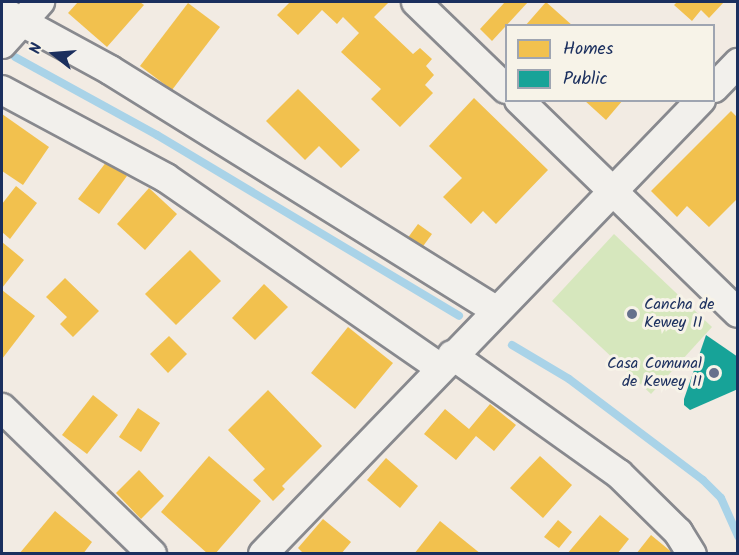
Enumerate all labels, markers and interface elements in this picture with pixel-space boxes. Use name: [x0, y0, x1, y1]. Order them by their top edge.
north arrow: [24, 24, 84, 84]
legend: [505, 24, 715, 102]
text: Homes: [563, 35, 613, 64]
text: N: [23, 40, 50, 57]
text: Public: [563, 65, 608, 94]
place label: Cancha de Kewey II: [644, 295, 714, 333]
marker: Cancha de Kewey II: [625, 307, 639, 321]
place label: Casa Comunal de Kewey II: [607, 354, 702, 392]
marker: Casa Comunal de Kewey II: [707, 366, 721, 380]

